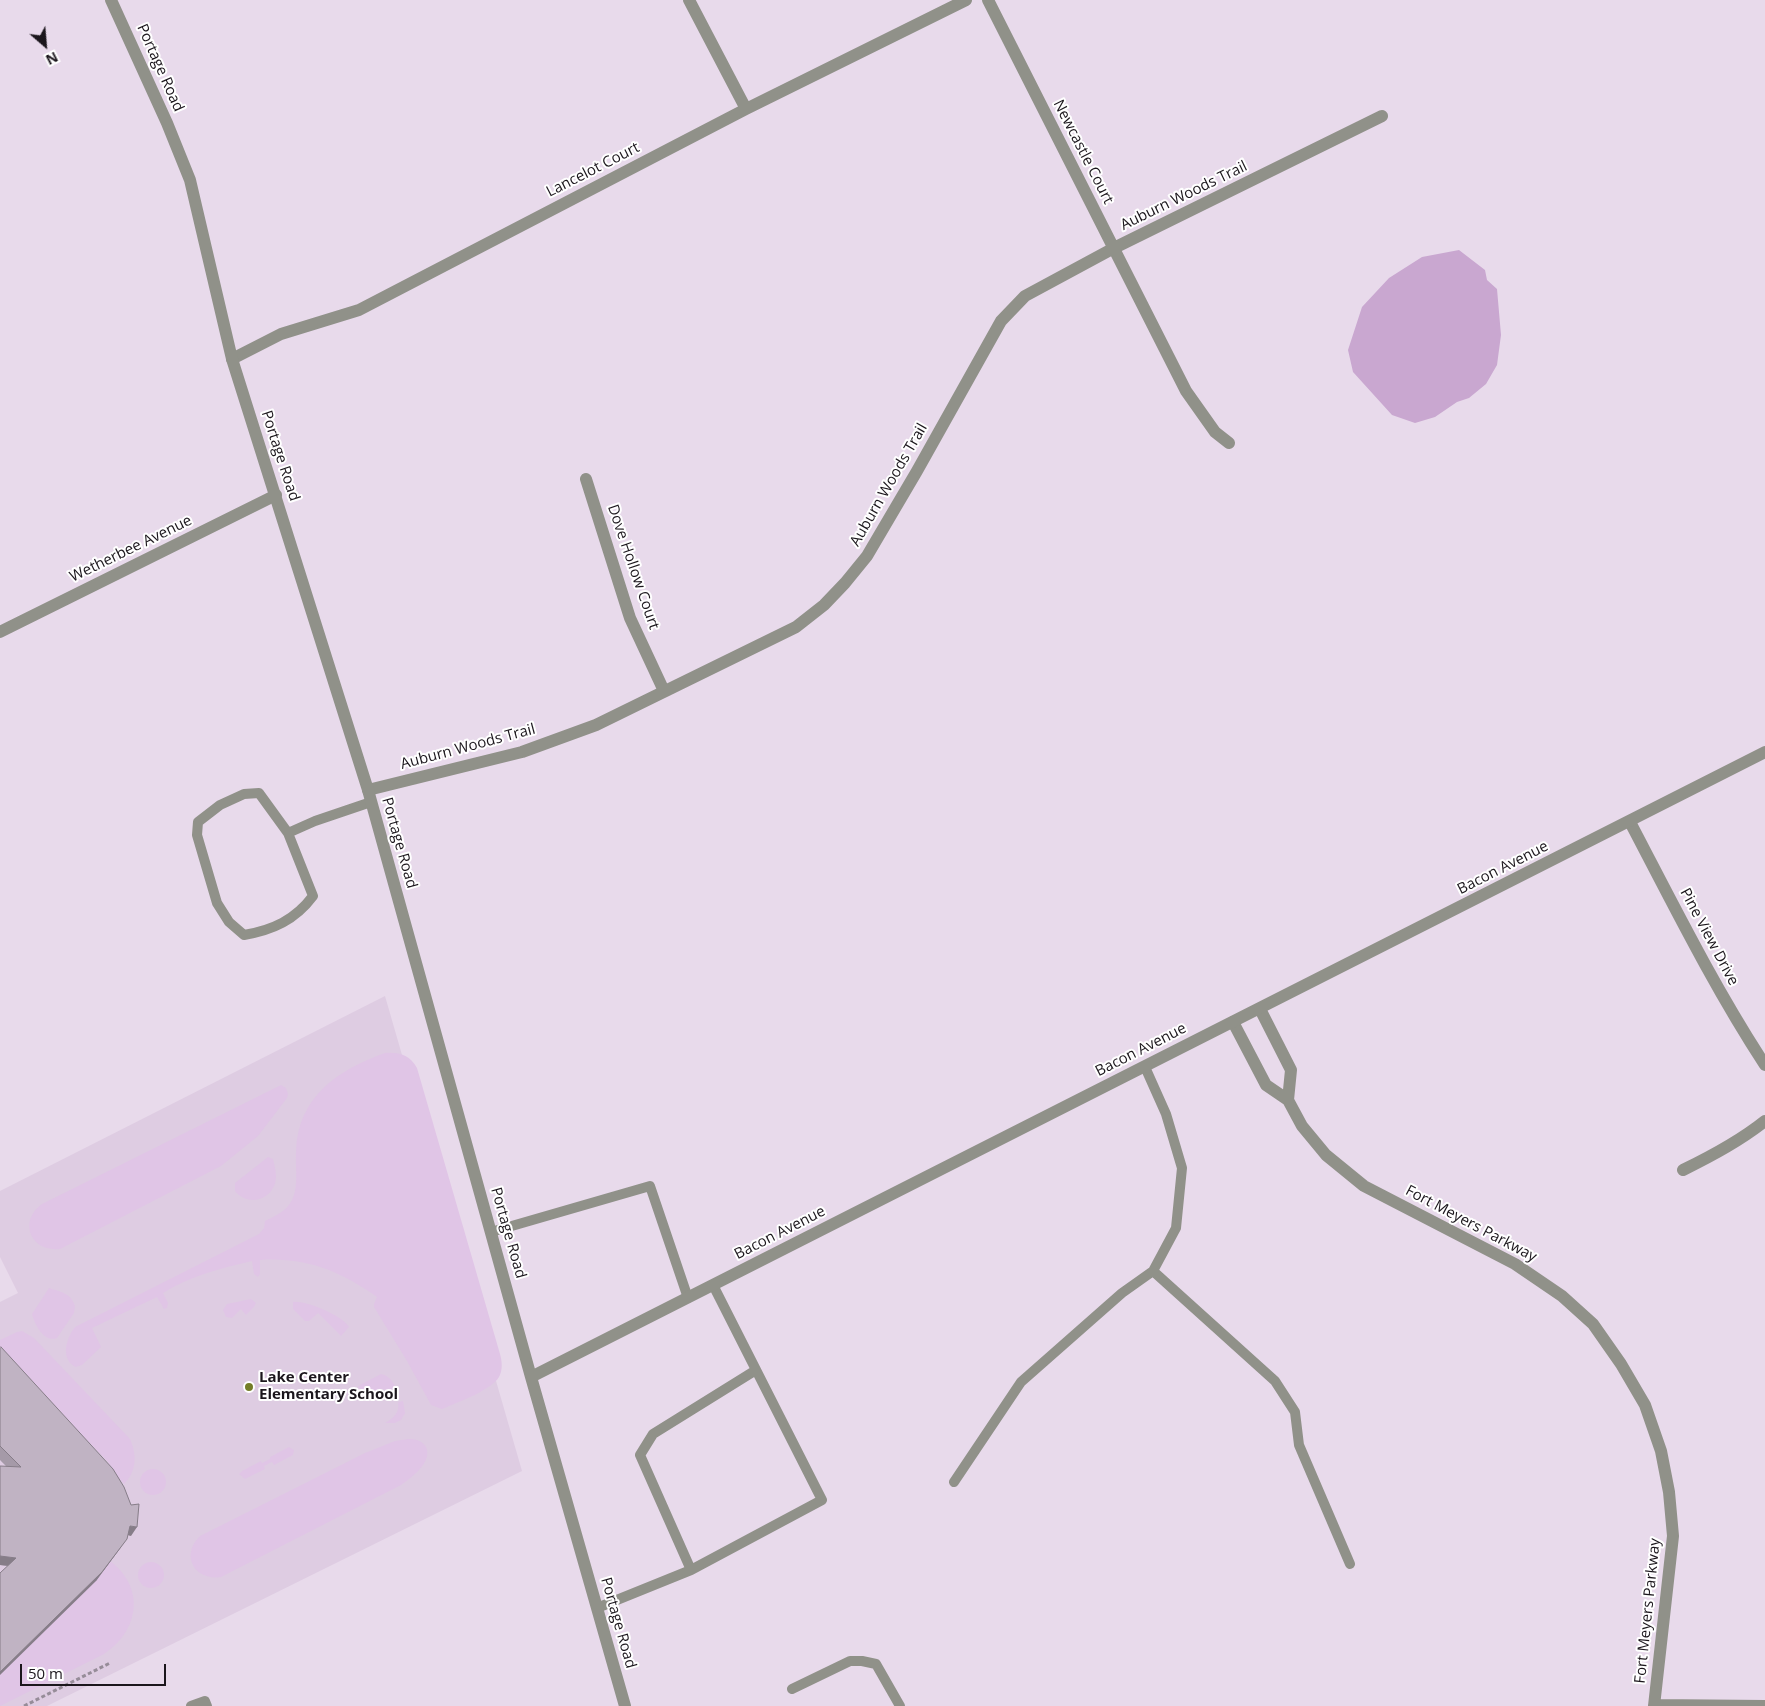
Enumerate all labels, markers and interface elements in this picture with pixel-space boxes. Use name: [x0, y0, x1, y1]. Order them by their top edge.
north arrow: [20, 20, 70, 70]
street label: Portage Road: [133, 21, 187, 115]
text: N: [43, 48, 61, 70]
street label: Newcastle Court: [1049, 97, 1117, 207]
street label: Lancelot Court: [543, 139, 643, 201]
street label: Auburn Woods Trail: [1118, 158, 1250, 234]
street label: Portage Road: [257, 408, 303, 504]
street label: Auburn Woods Trail: [847, 420, 931, 550]
street label: Dove Hollow Court: [603, 502, 663, 632]
street label: Wetherbee Avenue: [67, 512, 195, 586]
street label: Auburn Woods Trail: [399, 720, 537, 774]
street label: Portage Road: [377, 795, 421, 891]
street label: Bacon Avenue: [1455, 837, 1551, 899]
street label: Pine View Drive: [1676, 885, 1742, 989]
street label: Bacon Avenue: [1093, 1019, 1189, 1081]
street label: Fort Meyers Parkway: [1402, 1182, 1540, 1266]
street label: Portage Road: [486, 1185, 530, 1281]
street label: Bacon Avenue: [732, 1202, 828, 1264]
place label: Lake Center Elementary School: [259, 1369, 398, 1404]
marker: Lake Center Elementary School: [243, 1381, 255, 1393]
street label: Fort Meyers Parkway: [1631, 1537, 1665, 1685]
street label: Portage Road: [596, 1575, 640, 1671]
scale bar: [22, 1654, 169, 1686]
text: 50 m: [28, 1663, 63, 1683]

